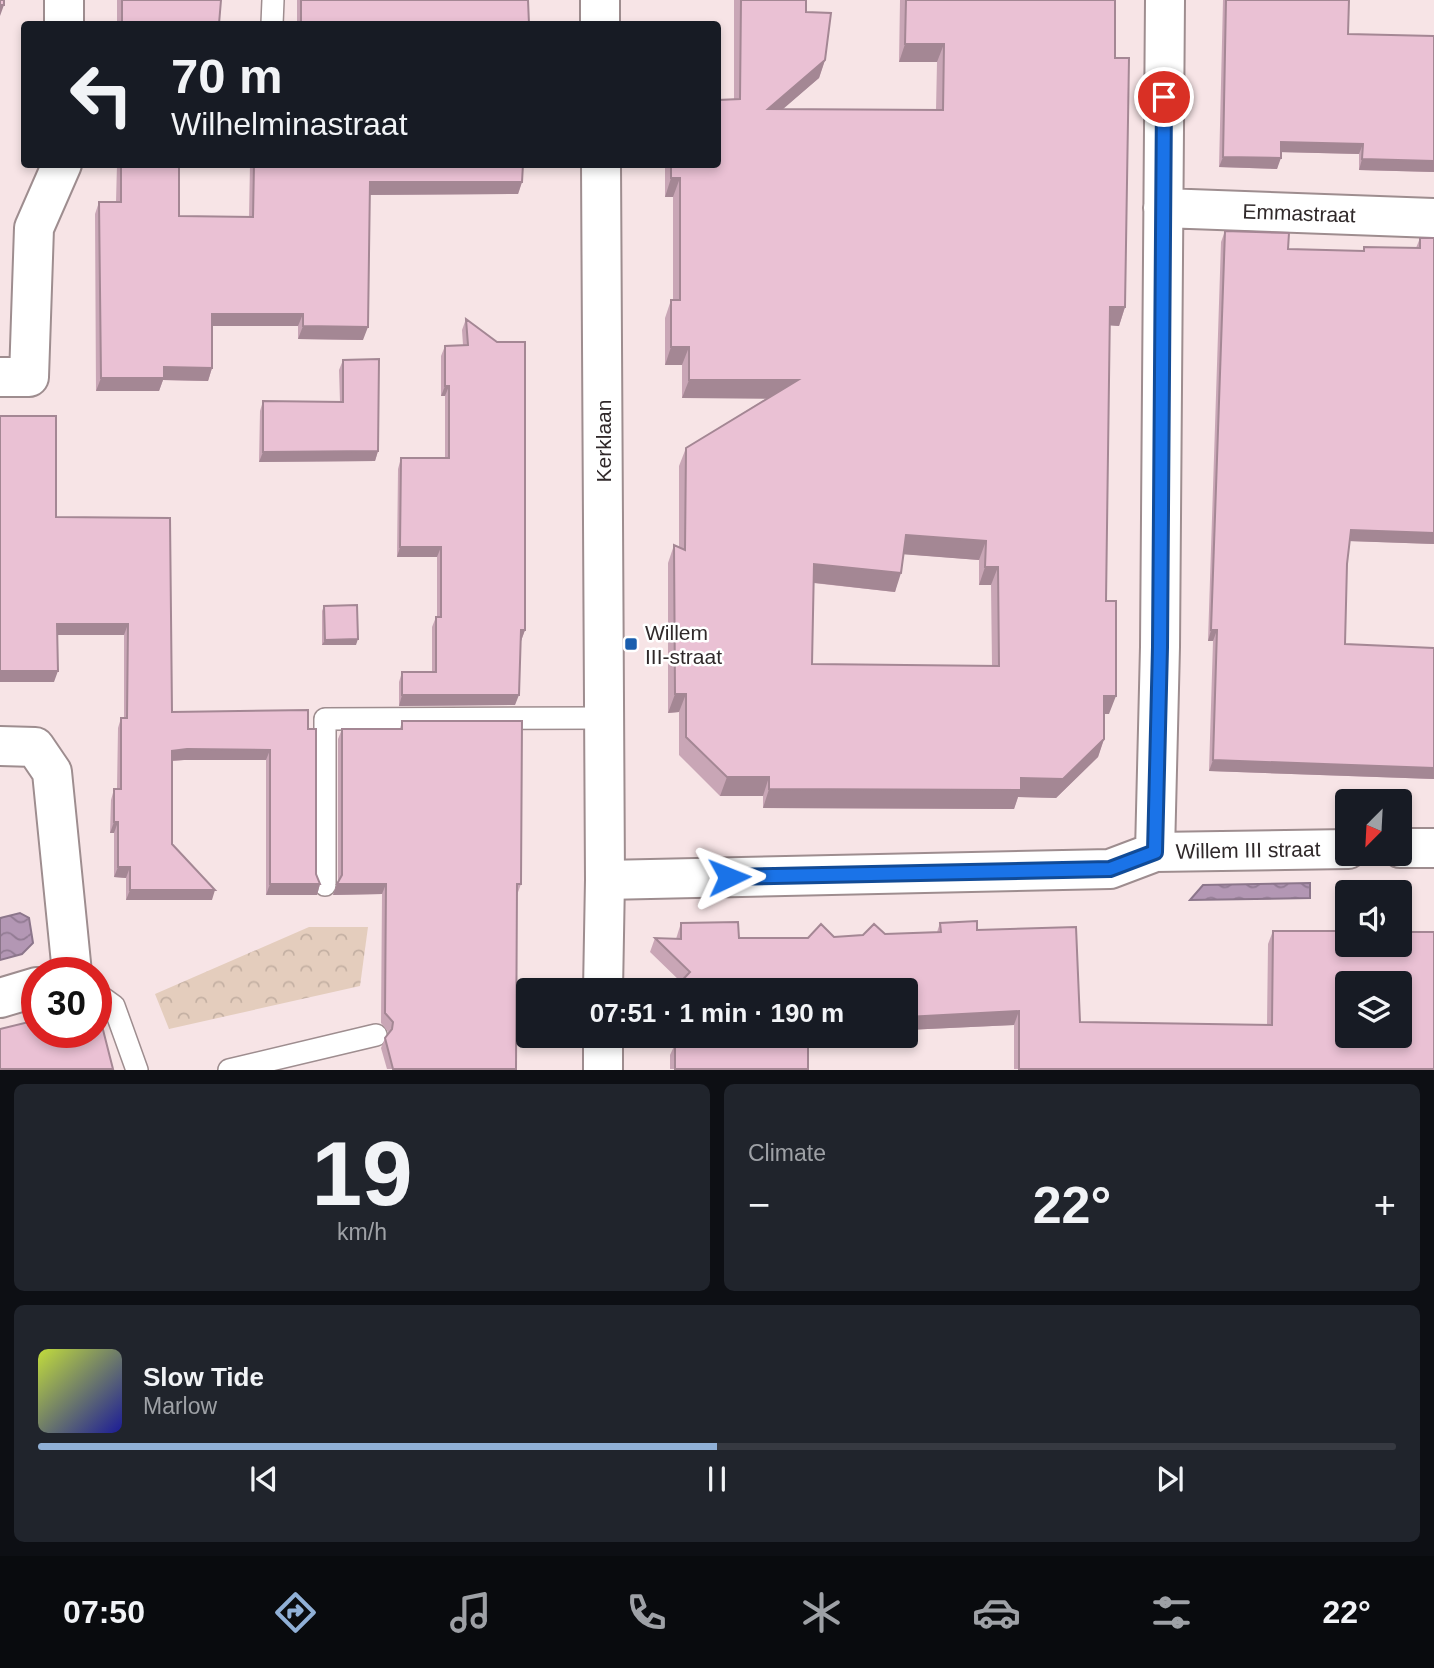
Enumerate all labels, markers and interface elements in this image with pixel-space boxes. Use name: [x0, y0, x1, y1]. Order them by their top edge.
icon: left: [56, 49, 147, 140]
text: 70 m: [171, 49, 283, 103]
pin: [1134, 67, 1194, 127]
icon: arrive: [1145, 78, 1183, 116]
text: Wilhelminastraat: [171, 106, 408, 142]
street label: Emmastraat: [1242, 200, 1356, 226]
street label: Kerklaan: [592, 400, 615, 482]
place label: Willem III-straat: [645, 621, 722, 668]
marker: Willem III-straat: [623, 636, 639, 652]
north arrow: [1335, 789, 1412, 866]
map controls: [1335, 789, 1412, 1048]
street label: Willem III straat: [1175, 837, 1321, 863]
position arrow: [692, 840, 766, 914]
button: sound: [1335, 880, 1412, 957]
speed limit sign: 30: [21, 957, 112, 1048]
button: layers: [1335, 971, 1412, 1048]
text: 07:51 · 1 min · 190 m: [590, 998, 844, 1028]
text: 19: [311, 1123, 413, 1224]
text: Climate: [748, 1140, 826, 1166]
text: 22°: [1033, 1176, 1111, 1234]
text: −: [748, 1184, 770, 1226]
text: +: [1374, 1184, 1396, 1226]
text: km/h: [337, 1219, 387, 1245]
text: Slow Tide: [143, 1362, 264, 1392]
text: Marlow: [143, 1393, 217, 1419]
icon: previous: [245, 1460, 283, 1498]
icon: pause: [698, 1460, 736, 1498]
icon: next: [1151, 1460, 1189, 1498]
icon: directions: [271, 1588, 320, 1637]
icon: music: [446, 1588, 495, 1637]
icon: phone: [622, 1588, 671, 1637]
icon: climate: [797, 1588, 846, 1637]
icon: car: [972, 1588, 1021, 1637]
icon: filters: [1147, 1588, 1196, 1637]
text: 07:50: [63, 1594, 145, 1630]
text: 22°: [1322, 1594, 1371, 1630]

